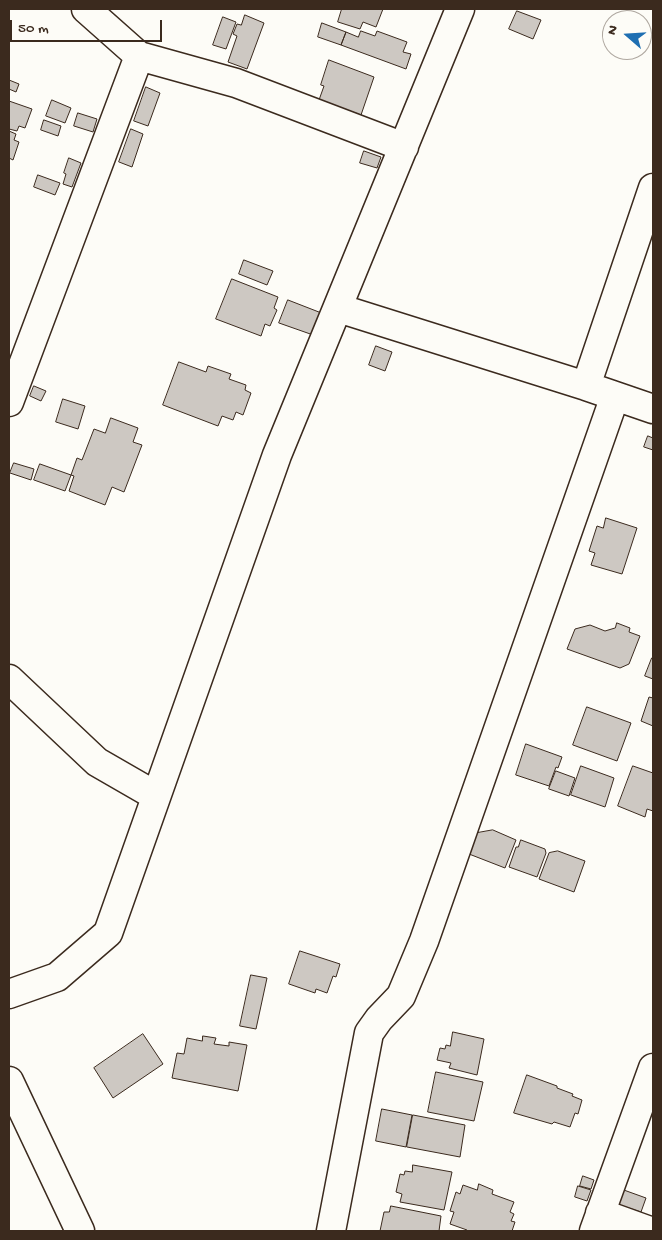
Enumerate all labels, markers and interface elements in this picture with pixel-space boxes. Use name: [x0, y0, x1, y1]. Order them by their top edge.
scale bar: [12, 10, 165, 42]
north arrow: [602, 10, 652, 60]
text: 50 m: [18, 20, 49, 38]
text: N: [604, 23, 623, 37]

